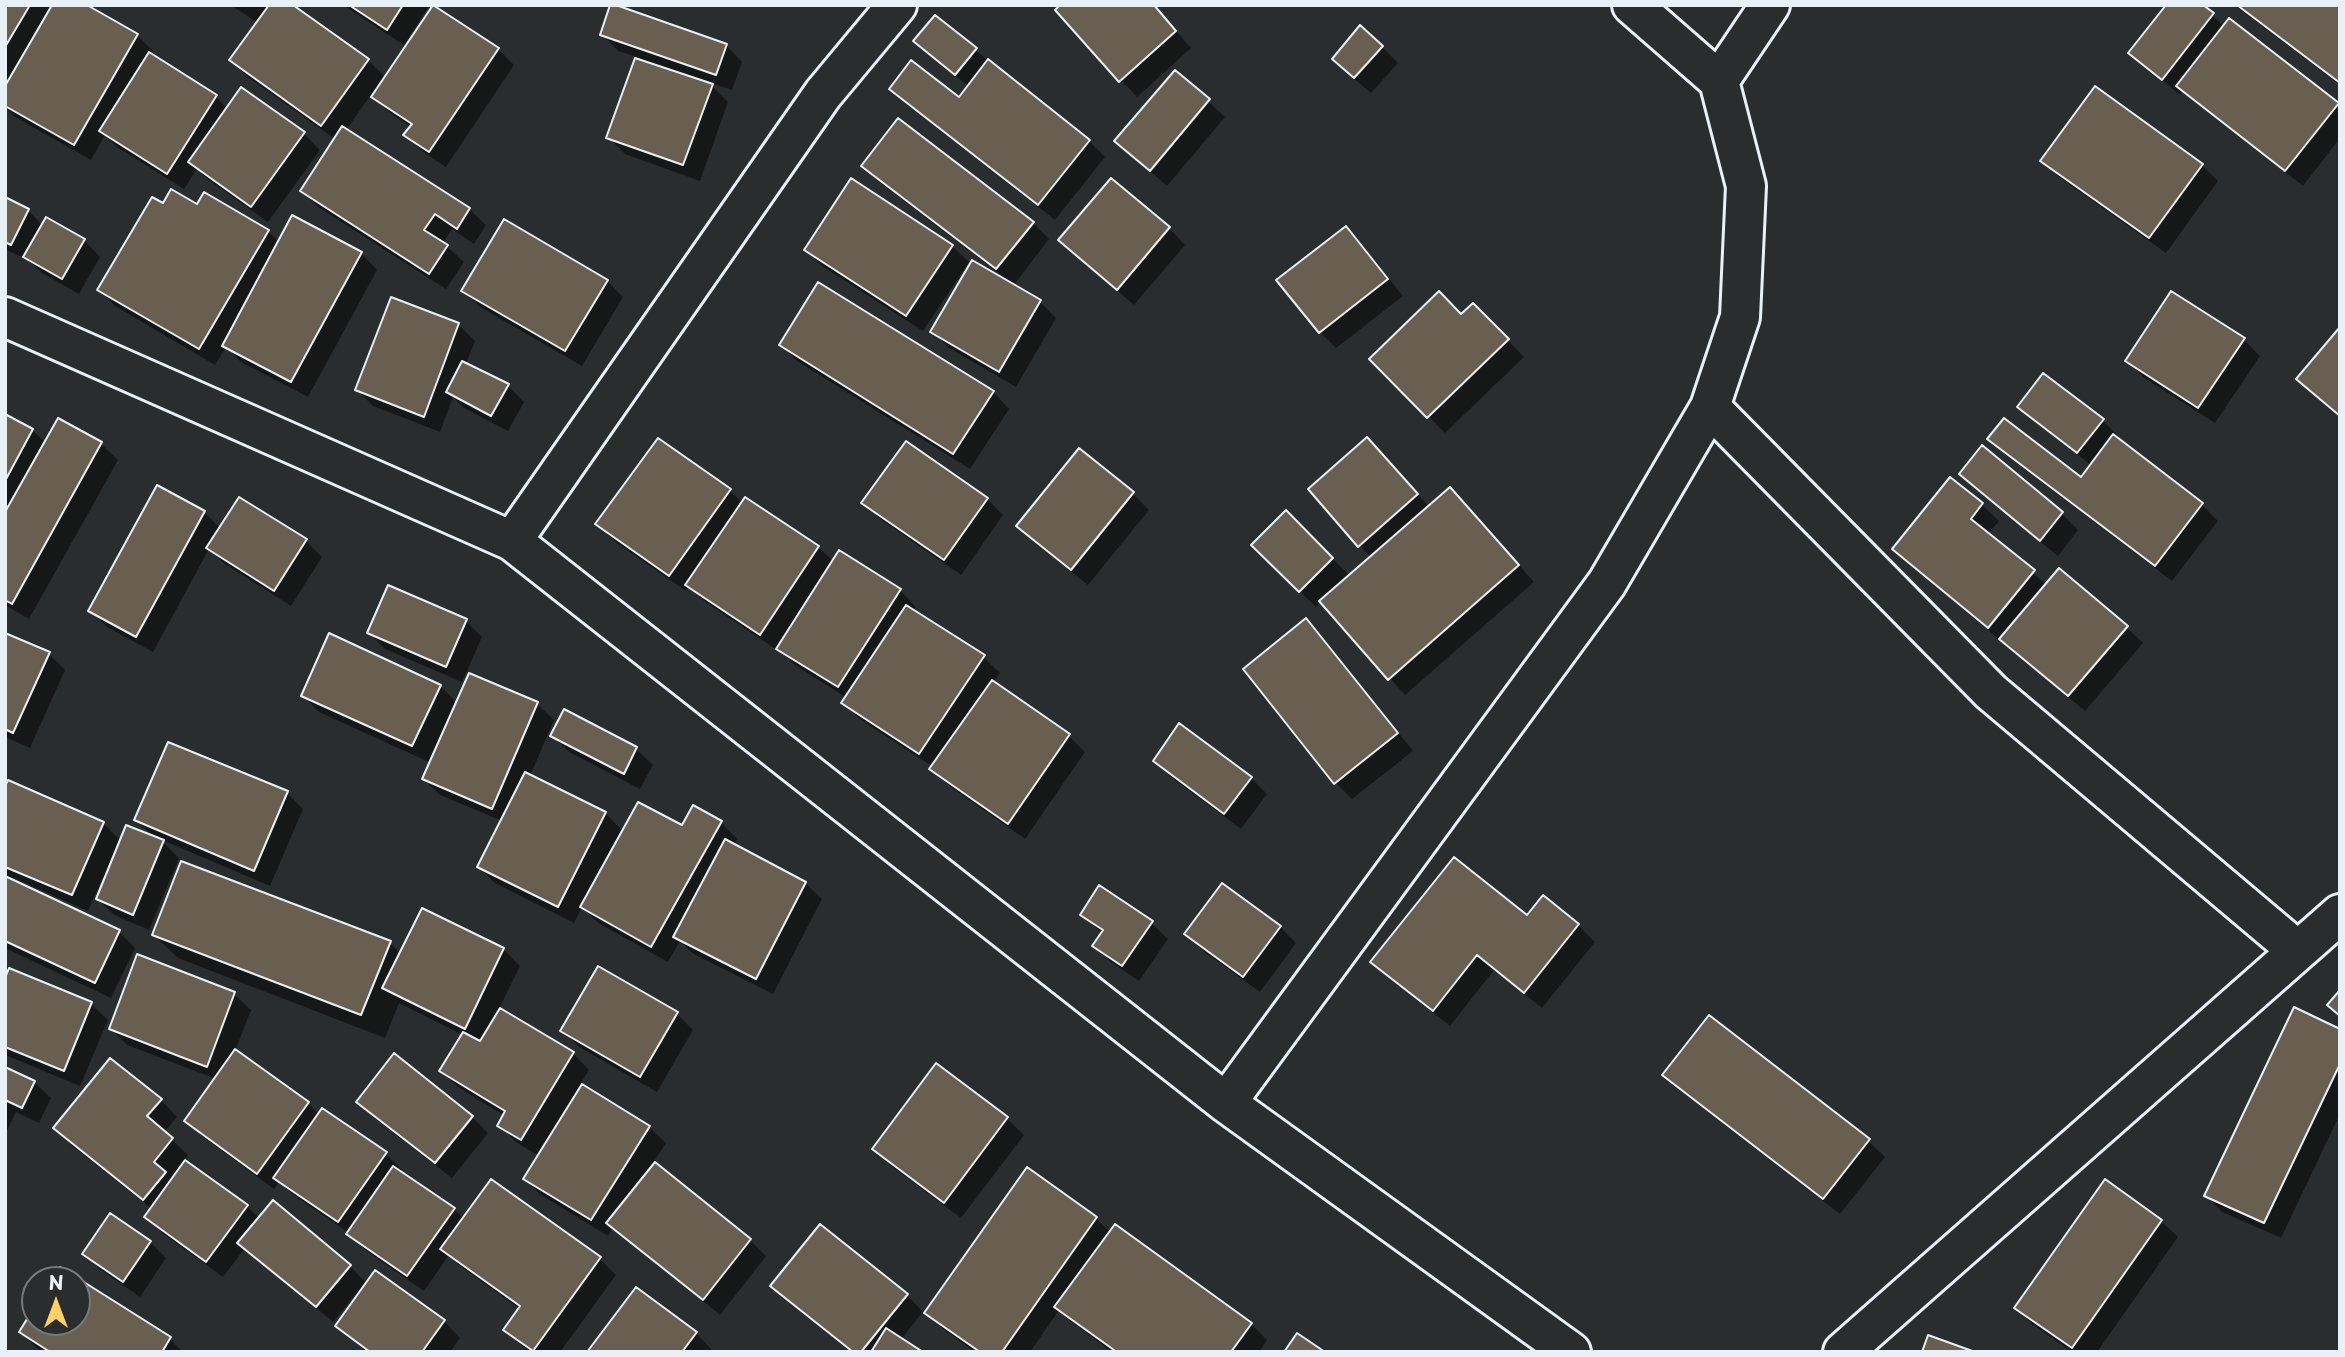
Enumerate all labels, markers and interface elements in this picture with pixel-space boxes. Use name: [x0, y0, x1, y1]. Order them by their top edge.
north arrow: [21, 1266, 91, 1336]
text: N: [48, 1268, 64, 1296]

